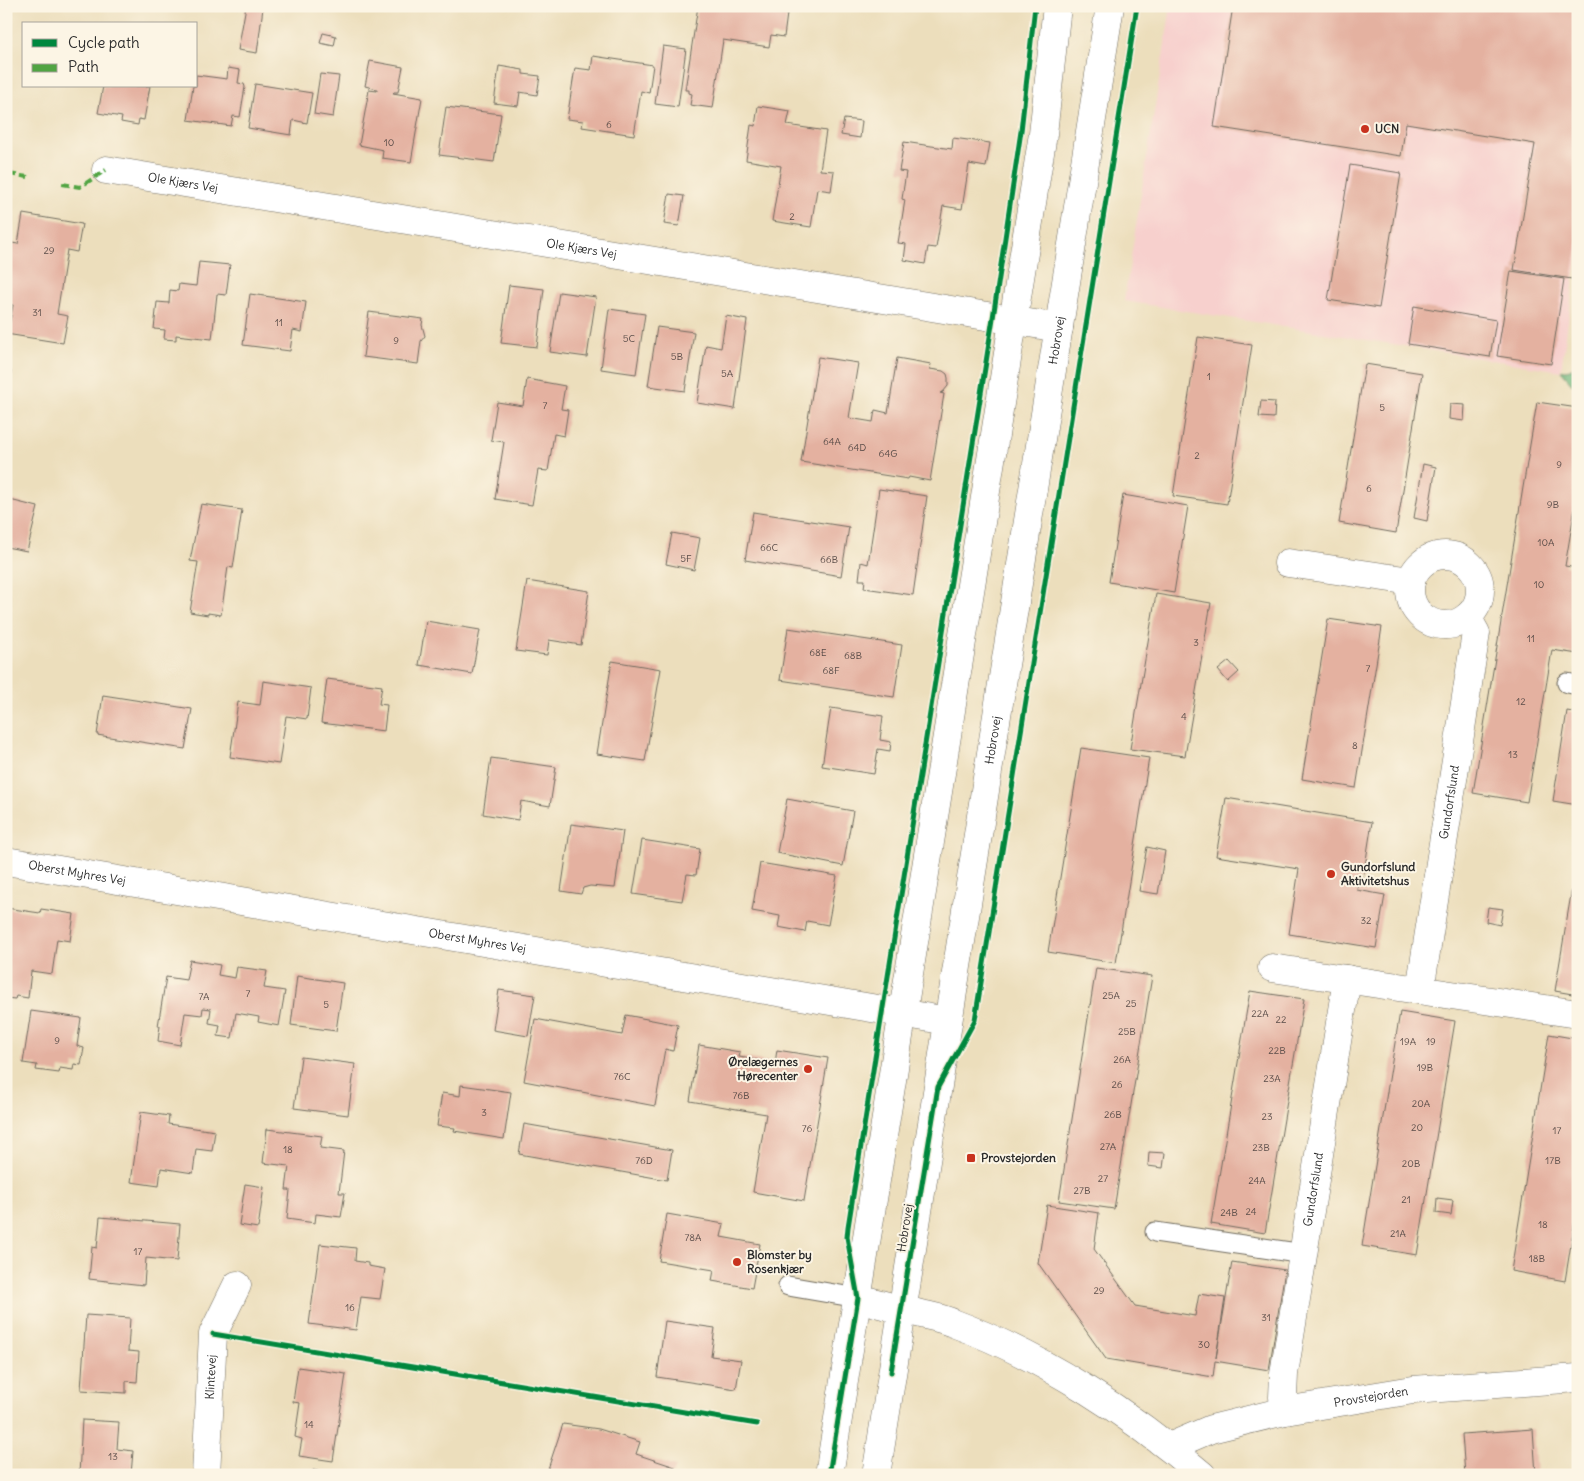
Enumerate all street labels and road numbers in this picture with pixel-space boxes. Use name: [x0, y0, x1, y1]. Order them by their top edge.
street label: Ole Kjærs Vej: [147, 169, 219, 195]
street label: Ole Kjærs Vej: [545, 235, 618, 262]
street label: Hobrovej: [1045, 315, 1067, 365]
street label: Hobrovej: [981, 715, 1004, 765]
street label: Gundorfslund: [1436, 764, 1462, 840]
street label: Oberst Myhres Vej: [27, 857, 127, 888]
street label: Oberst Myhres Vej: [427, 925, 527, 956]
street label: Gundorfslund: [1300, 1151, 1326, 1227]
street label: Hobrovej: [893, 1203, 916, 1253]
street label: Klintevej: [202, 1354, 219, 1400]
street label: Provstejorden: [1333, 1383, 1409, 1410]

